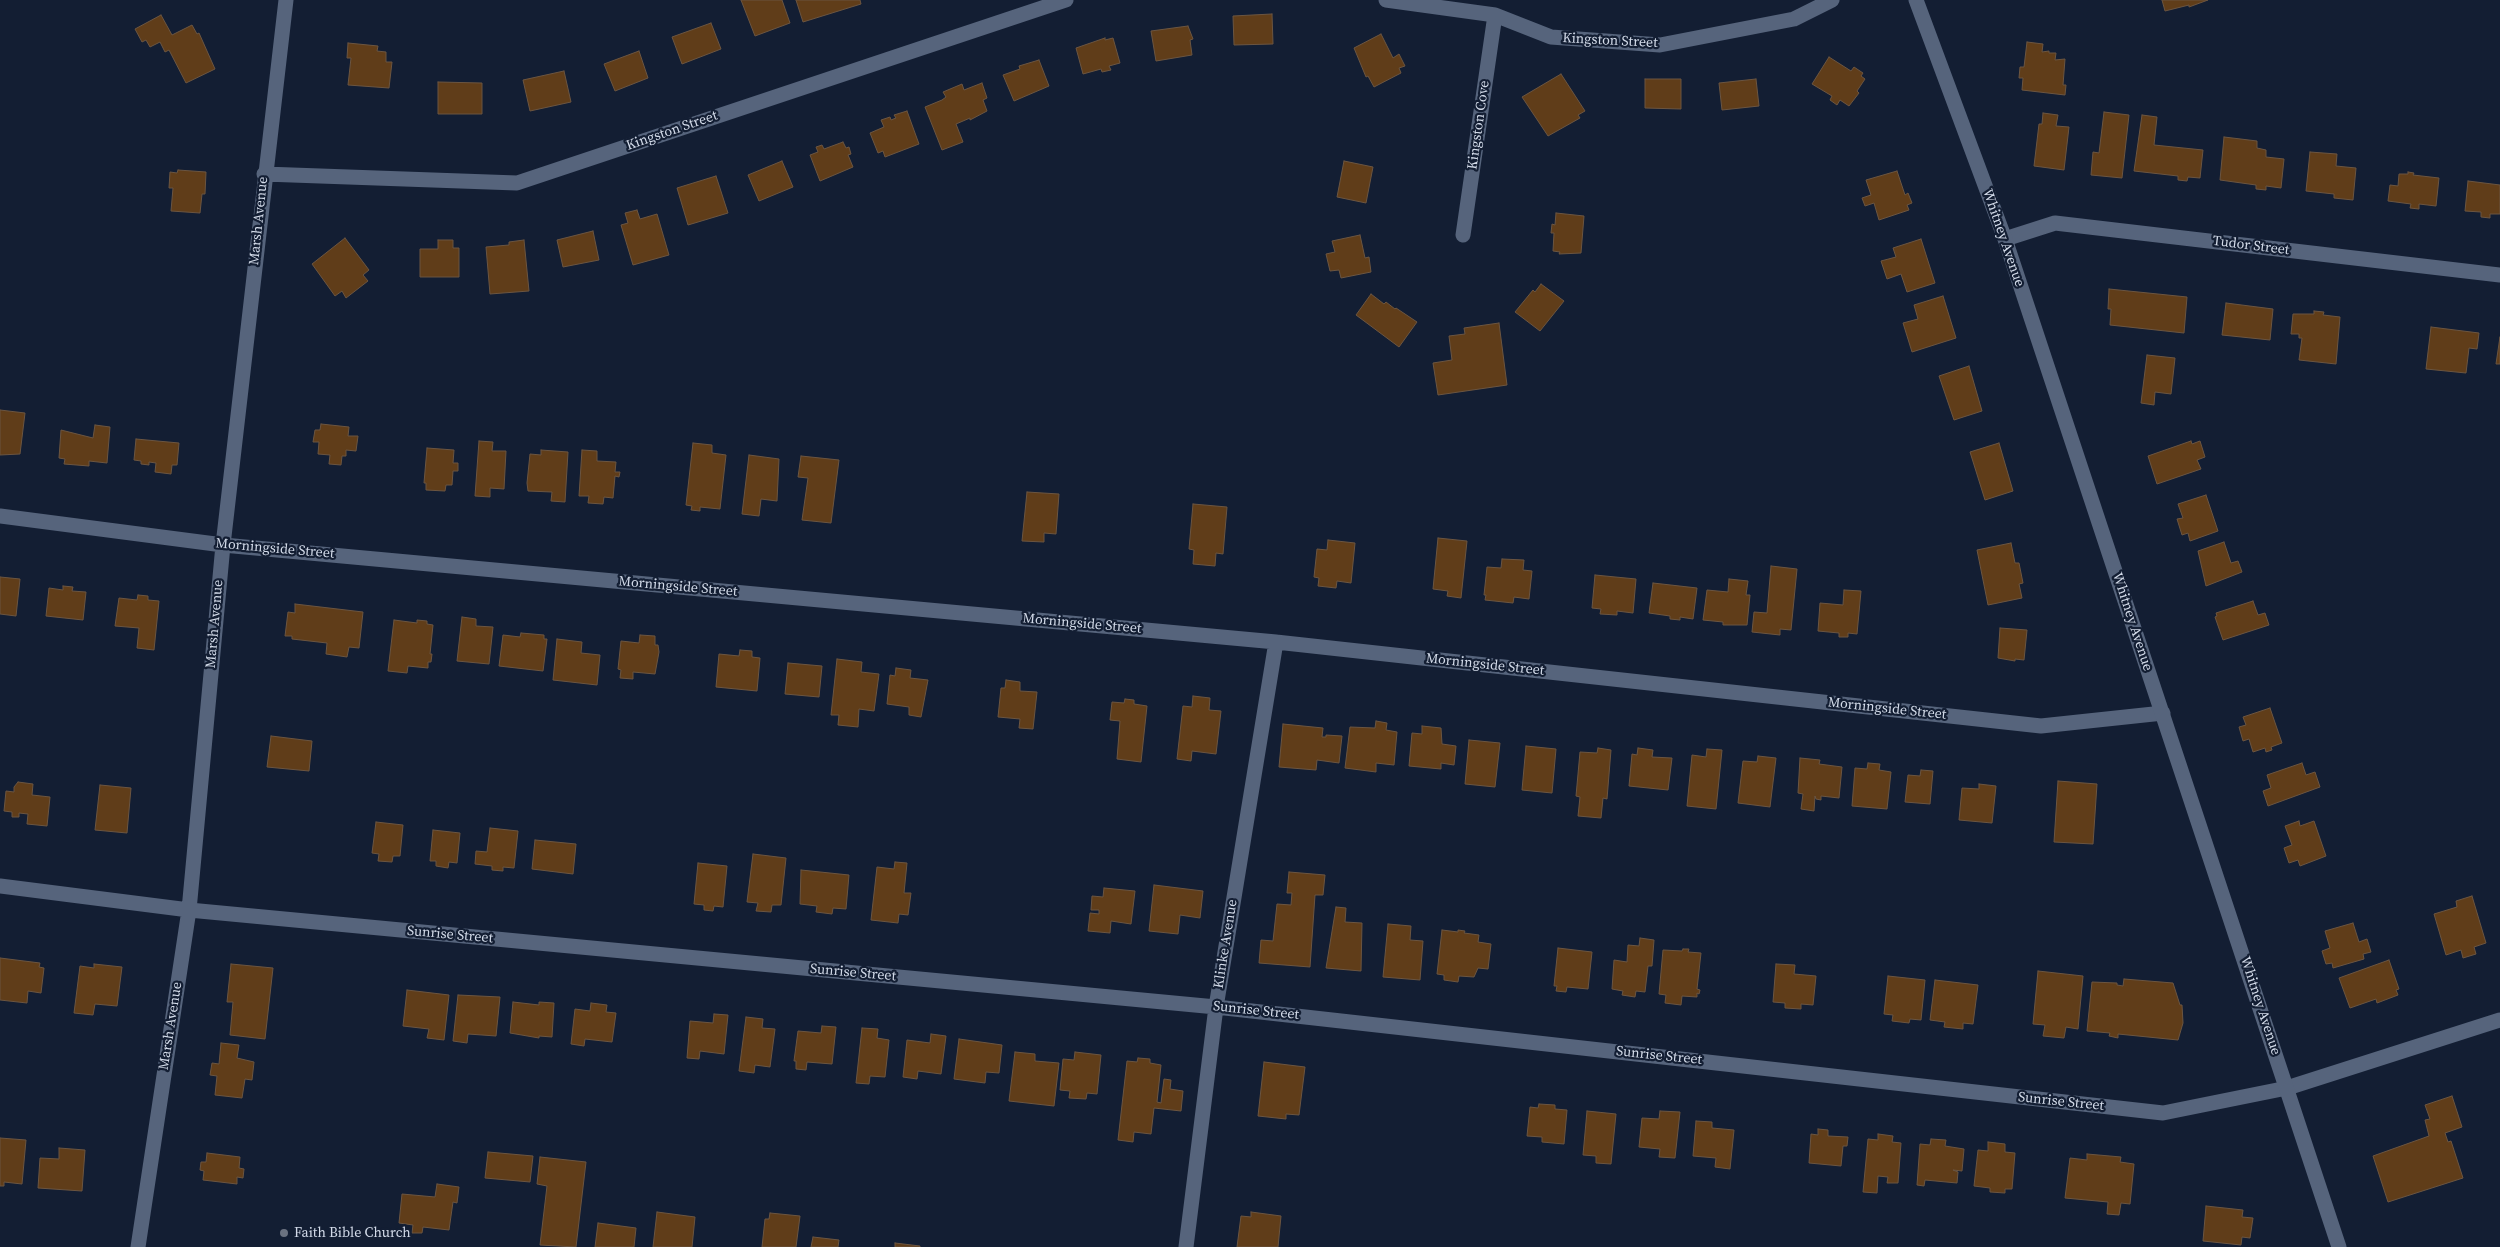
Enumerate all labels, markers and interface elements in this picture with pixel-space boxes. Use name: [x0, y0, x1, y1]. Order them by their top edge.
street label: Kingston Street: [1562, 30, 1658, 52]
street label: Kingston Cove: [1464, 79, 1494, 171]
street label: Kingston Street: [624, 108, 720, 154]
street label: Marsh Avenue: [246, 176, 272, 266]
street label: Whitney Avenue: [1978, 187, 2028, 289]
street label: Tudor Street: [2212, 233, 2290, 259]
street label: Morningside Street: [215, 535, 335, 563]
street label: Whitney Avenue: [2108, 571, 2156, 673]
street label: Morningside Street: [618, 573, 738, 601]
street label: Marsh Avenue: [203, 579, 227, 669]
street label: Morningside Street: [1022, 610, 1142, 638]
street label: Morningside Street: [1425, 650, 1545, 680]
street label: Morningside Street: [1827, 694, 1947, 724]
street label: Klinke Avenue: [1211, 898, 1241, 990]
street label: Sunrise Street: [406, 923, 494, 947]
street label: Whitney Avenue: [2236, 955, 2284, 1057]
street label: Sunrise Street: [809, 961, 897, 985]
street label: Marsh Avenue: [156, 981, 186, 1071]
street label: Sunrise Street: [1212, 998, 1300, 1024]
street label: Sunrise Street: [1615, 1043, 1703, 1069]
street label: Sunrise Street: [2017, 1089, 2105, 1115]
place label: Faith Bible Church: [294, 1225, 411, 1241]
marker: Faith Bible Church: [278, 1227, 290, 1239]

